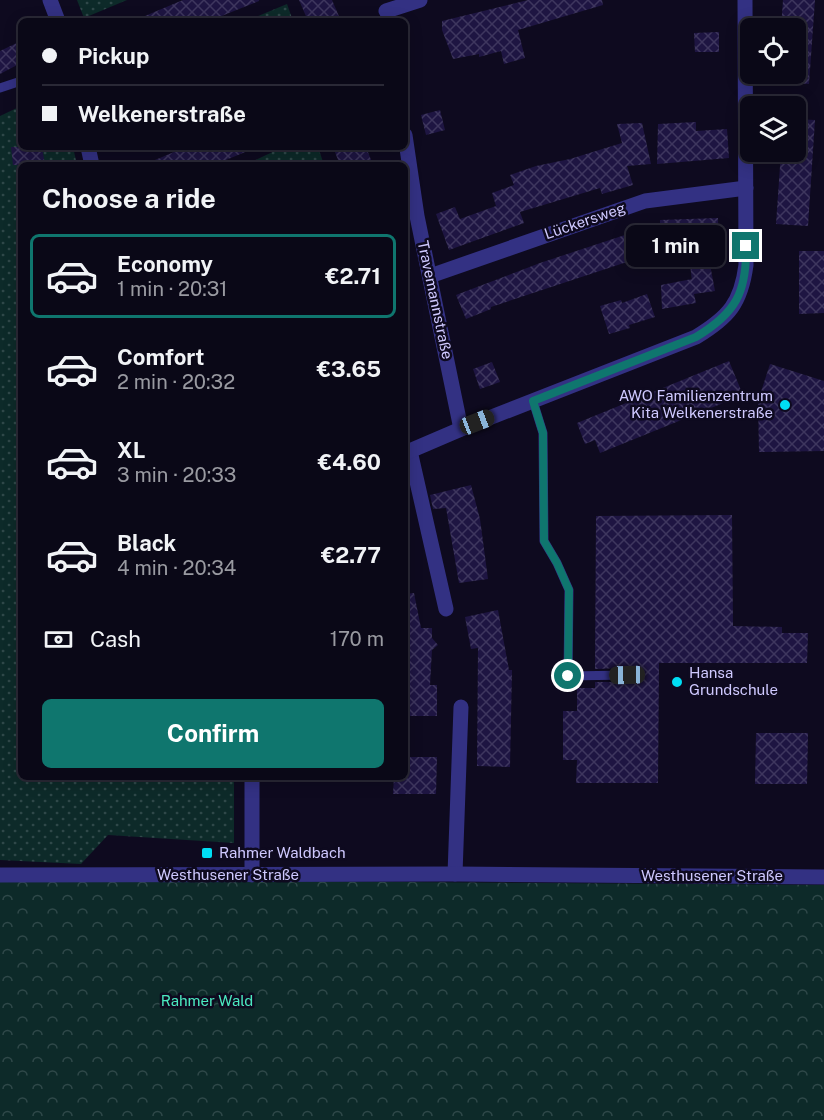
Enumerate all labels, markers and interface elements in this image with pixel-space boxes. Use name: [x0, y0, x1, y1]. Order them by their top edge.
map controls: [740, 18, 806, 162]
button: locate: [740, 18, 806, 84]
text: Pickup: [78, 43, 149, 69]
button: layers: [740, 96, 806, 162]
text: Welkenerstraße: [78, 101, 246, 127]
text: Choose a ride: [42, 182, 216, 214]
street label: Lückersweg: [542, 199, 628, 242]
callout: 1 min: [626, 225, 725, 267]
route end: [732, 232, 759, 259]
text: 1 min: [651, 234, 700, 258]
street label: Travemannstraße: [415, 239, 456, 361]
icon: car: [45, 249, 99, 303]
text: Economy: [117, 251, 213, 277]
text: €2.71: [325, 263, 381, 289]
text: 1 min · 20:31: [117, 277, 228, 301]
icon: car: [45, 342, 99, 396]
text: Comfort: [117, 344, 204, 370]
text: €3.65: [317, 356, 381, 382]
text: 2 min · 20:32: [117, 370, 235, 394]
place label: AWO Familienzentrum Kita Welkenerstraße: [619, 387, 773, 421]
marker: AWO Familienzentrum Kita Welkenerstraße: [778, 398, 792, 412]
car: [457, 407, 497, 437]
icon: car: [45, 435, 99, 489]
text: XL: [117, 437, 145, 463]
text: €4.60: [318, 449, 381, 475]
text: 3 min · 20:33: [117, 463, 236, 487]
icon: car: [45, 528, 99, 582]
text: Black: [117, 530, 176, 556]
text: €2.77: [321, 542, 381, 568]
text: 4 min · 20:34: [117, 556, 236, 580]
icon: cash: [42, 623, 75, 656]
text: Cash: [90, 626, 141, 652]
text: 170 m: [330, 627, 384, 651]
route start: [554, 662, 581, 689]
place label: Hansa Grundschule: [689, 664, 778, 698]
car: [609, 666, 645, 684]
marker: Hansa Grundschule: [670, 675, 684, 689]
button: Confirm: [42, 699, 384, 768]
place label: Rahmer Waldbach: [219, 844, 346, 861]
marker: Rahmer Waldbach: [200, 846, 214, 860]
street label: Westhusener Straße: [157, 866, 299, 883]
street label: Westhusener Straße: [641, 867, 783, 884]
park label: Rahmer Wald: [161, 992, 253, 1009]

